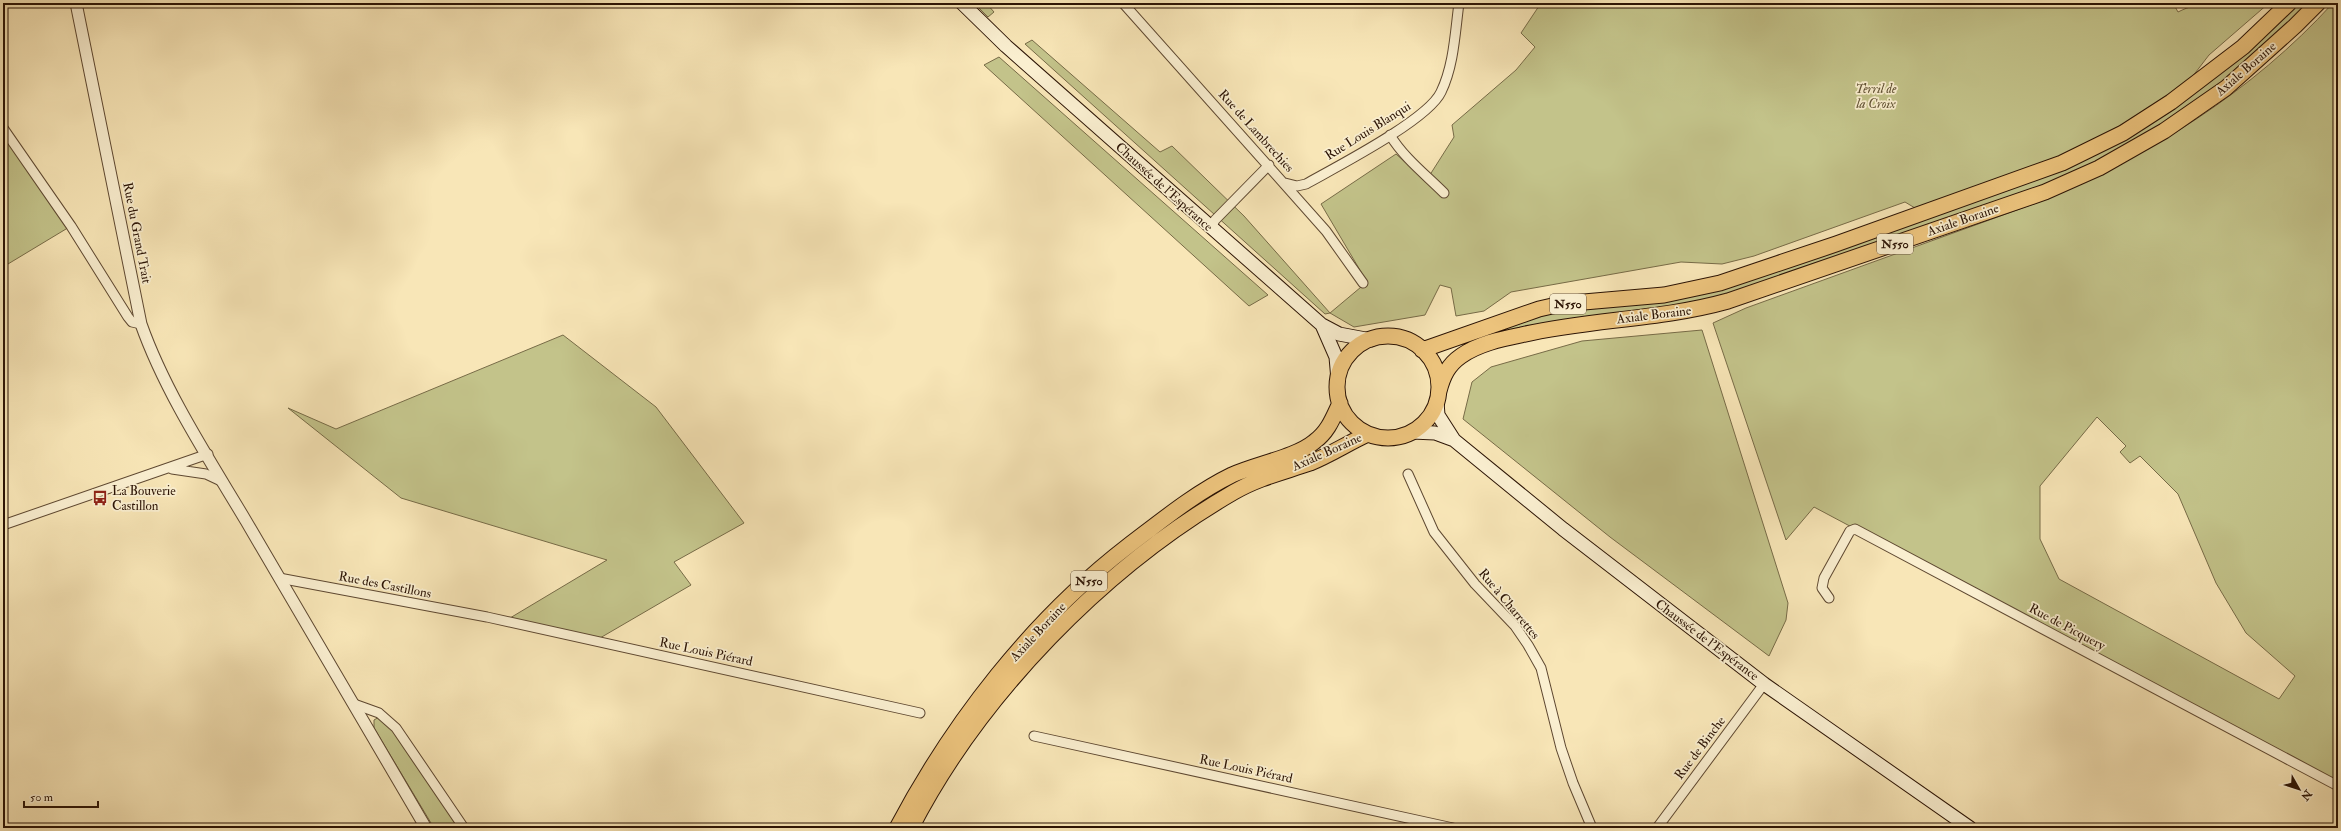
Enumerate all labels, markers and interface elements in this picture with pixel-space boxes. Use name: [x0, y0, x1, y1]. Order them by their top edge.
street label: Axiale Boraine: [2212, 38, 2280, 100]
park label: Terril de la Croix: [1855, 81, 1897, 112]
street label: Rue de Lambrechies: [1215, 86, 1298, 176]
street label: Rue Louis Blanqui: [1322, 98, 1414, 164]
street label: Chaussée de l'Espérance: [1111, 139, 1216, 236]
street label: Rue du Grand Trait: [119, 181, 155, 285]
street label: Axiale Boraine: [1924, 200, 2002, 240]
road number: N550: [1877, 234, 1913, 254]
road number: N550: [1550, 294, 1586, 314]
street label: Axiale Boraine: [1615, 302, 1693, 328]
street label: Axiale Boraine: [1289, 429, 1365, 475]
place label: La Bouverie Castillon: [112, 483, 176, 514]
bus stop icon: La Bouverie Castillon: [91, 489, 109, 507]
street label: Rue à Charrettes: [1475, 565, 1544, 643]
street label: Rue des Castillons: [337, 568, 433, 602]
road number: N550: [1071, 571, 1107, 591]
street label: Chaussée de l'Espérance: [1651, 596, 1762, 685]
street label: Axiale Boraine: [1006, 599, 1070, 666]
street label: Rue de Picquery: [2026, 600, 2108, 655]
street label: Rue Louis Piérard: [658, 634, 755, 670]
street label: Rue de Binche: [1671, 713, 1729, 783]
street label: Rue Louis Piérard: [1198, 751, 1295, 787]
north arrow: [2279, 769, 2319, 809]
scale bar: [24, 783, 98, 809]
text: N: [2298, 786, 2315, 804]
text: 50 m: [30, 790, 54, 805]

